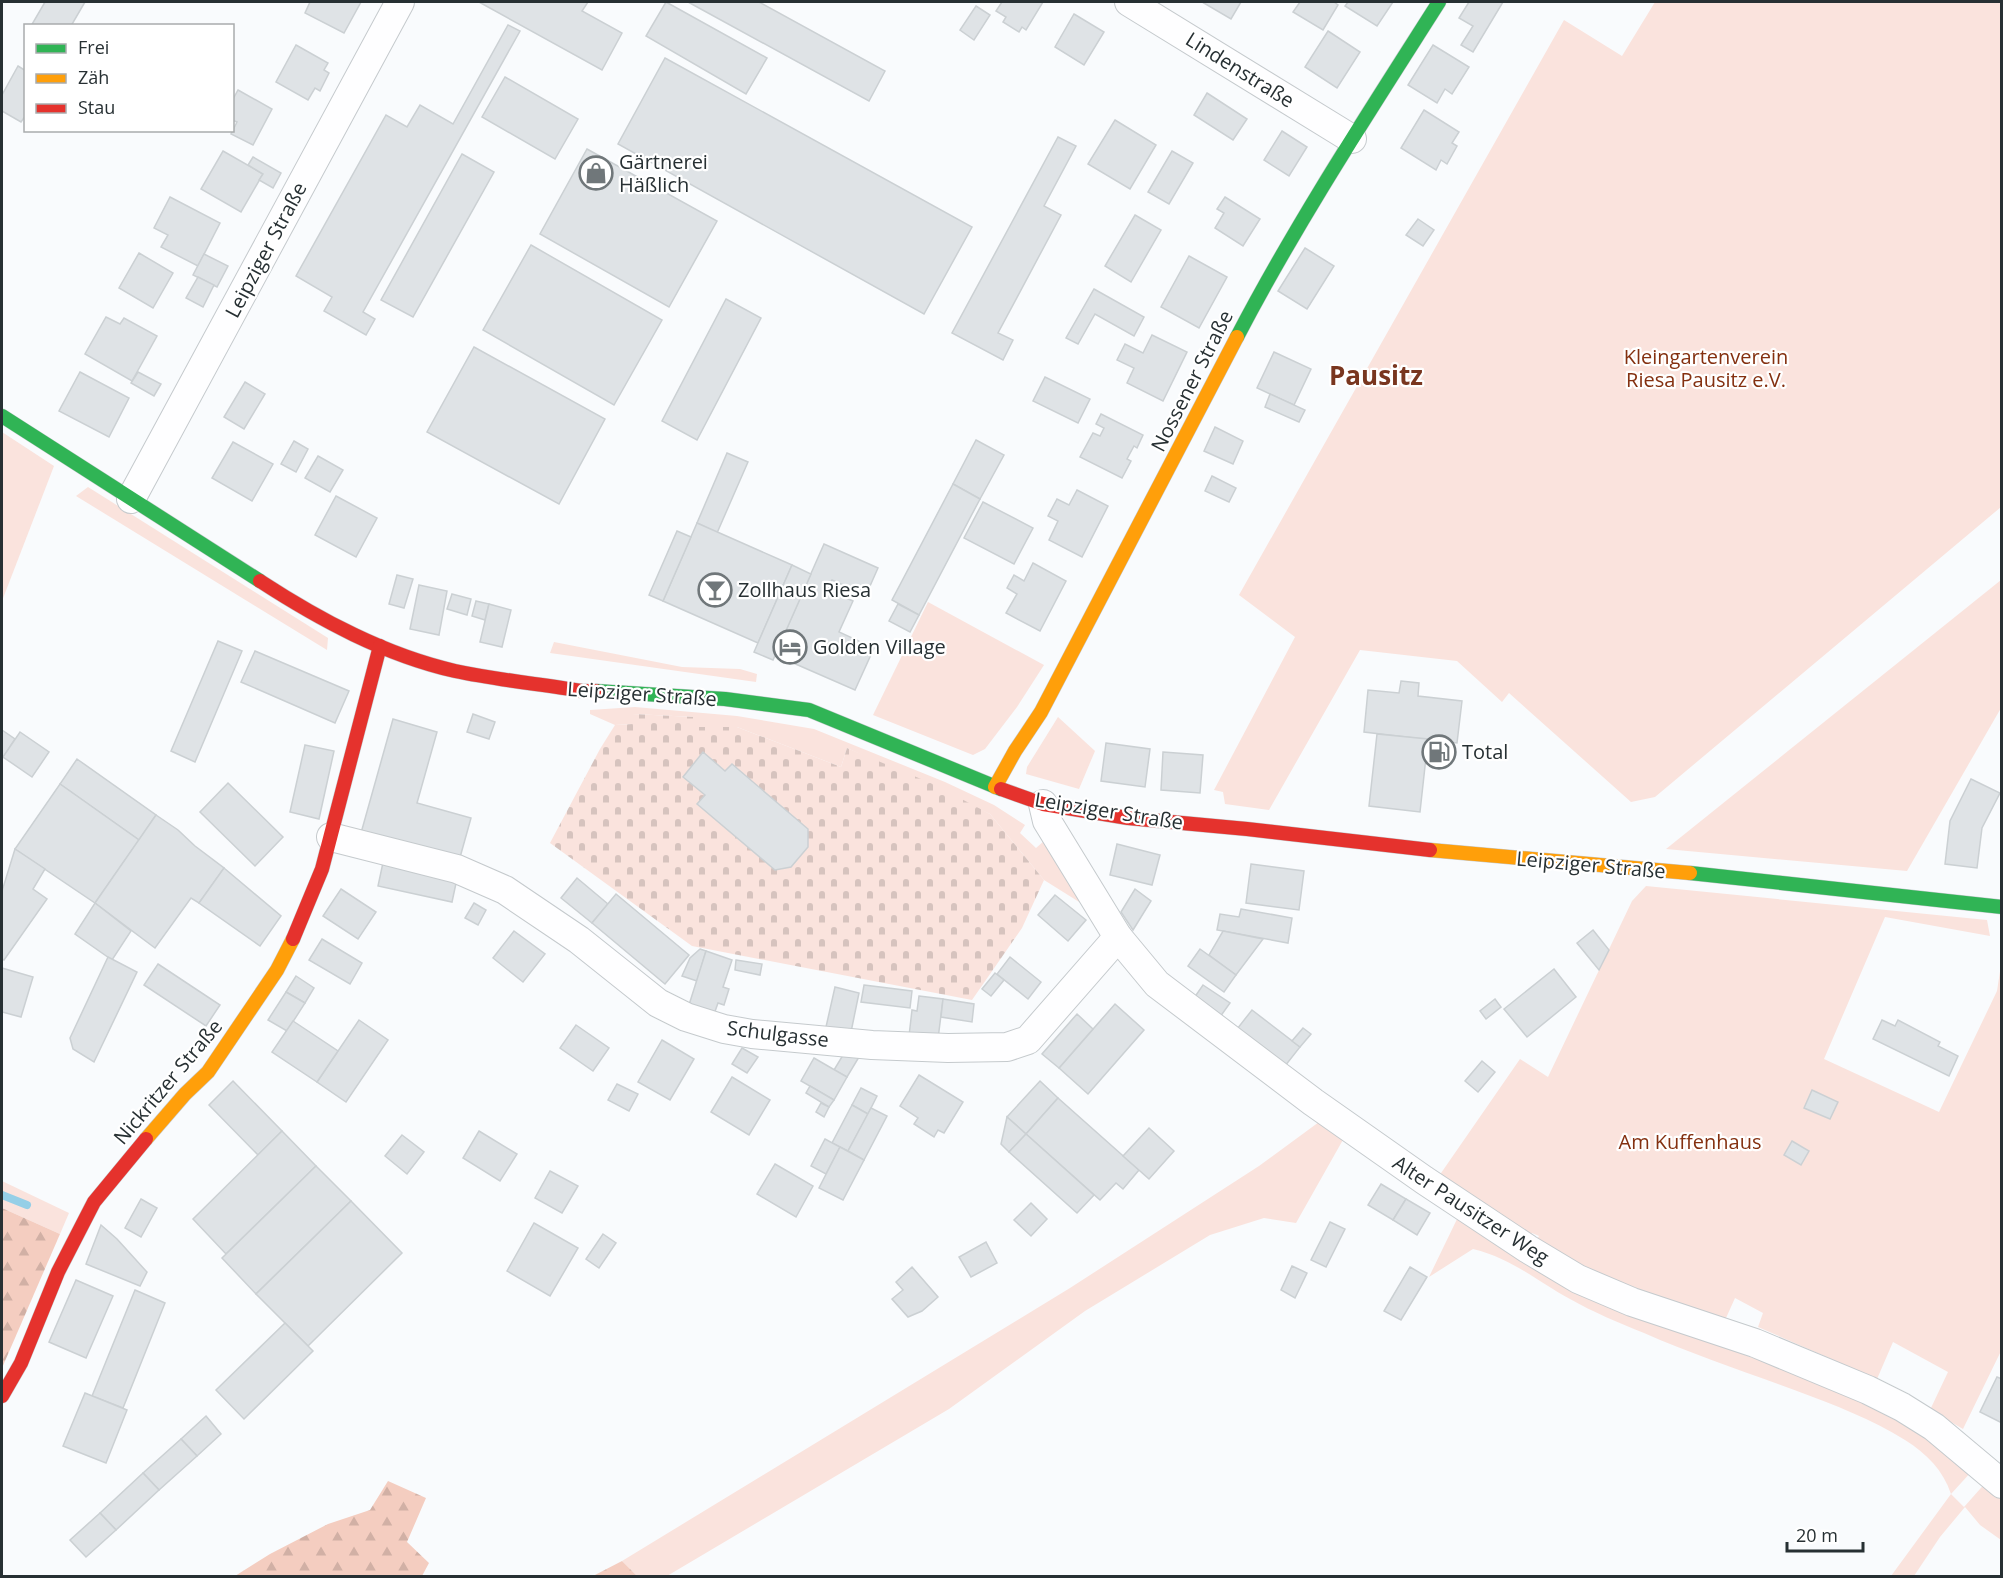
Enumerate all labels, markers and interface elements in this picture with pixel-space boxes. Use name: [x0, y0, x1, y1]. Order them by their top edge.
legend: [24, 24, 234, 132]
street label: Lindenstraße: [1181, 26, 1300, 114]
text: Frei: [78, 35, 109, 59]
text: Zäh: [78, 65, 109, 89]
text: Stau: [78, 95, 115, 119]
place label: Gärtnerei Häßlich: [619, 148, 708, 198]
shop icon: Gärtnerei Häßlich: [578, 155, 614, 191]
street label: Leipziger Straße: [218, 177, 313, 322]
street label: Nossener Straße: [1144, 305, 1239, 456]
park label: Kleingartenverein Riesa Pausitz e.V.: [1624, 343, 1788, 393]
district label: Pausitz: [1329, 357, 1423, 393]
bar icon: Zollhaus Riesa: [697, 572, 733, 608]
place label: Zollhaus Riesa: [738, 576, 871, 603]
hotel icon: Golden Village: [772, 629, 808, 665]
place label: Golden Village: [813, 633, 946, 660]
street label: Leipziger Straße: [566, 675, 718, 712]
fuel station icon: Total: [1421, 734, 1457, 770]
place label: Total: [1462, 738, 1508, 765]
street label: Leipziger Straße: [1033, 785, 1185, 836]
street label: Leipziger Straße: [1515, 845, 1667, 884]
street label: Nickritzer Straße: [107, 1013, 228, 1150]
street label: Schulgasse: [726, 1014, 831, 1053]
park label: Am Kuffenhaus: [1619, 1128, 1762, 1155]
street label: Alter Pausitzer Weg: [1388, 1149, 1555, 1270]
scale bar: [1787, 1515, 1864, 1553]
text: 20 m: [1796, 1523, 1838, 1547]

